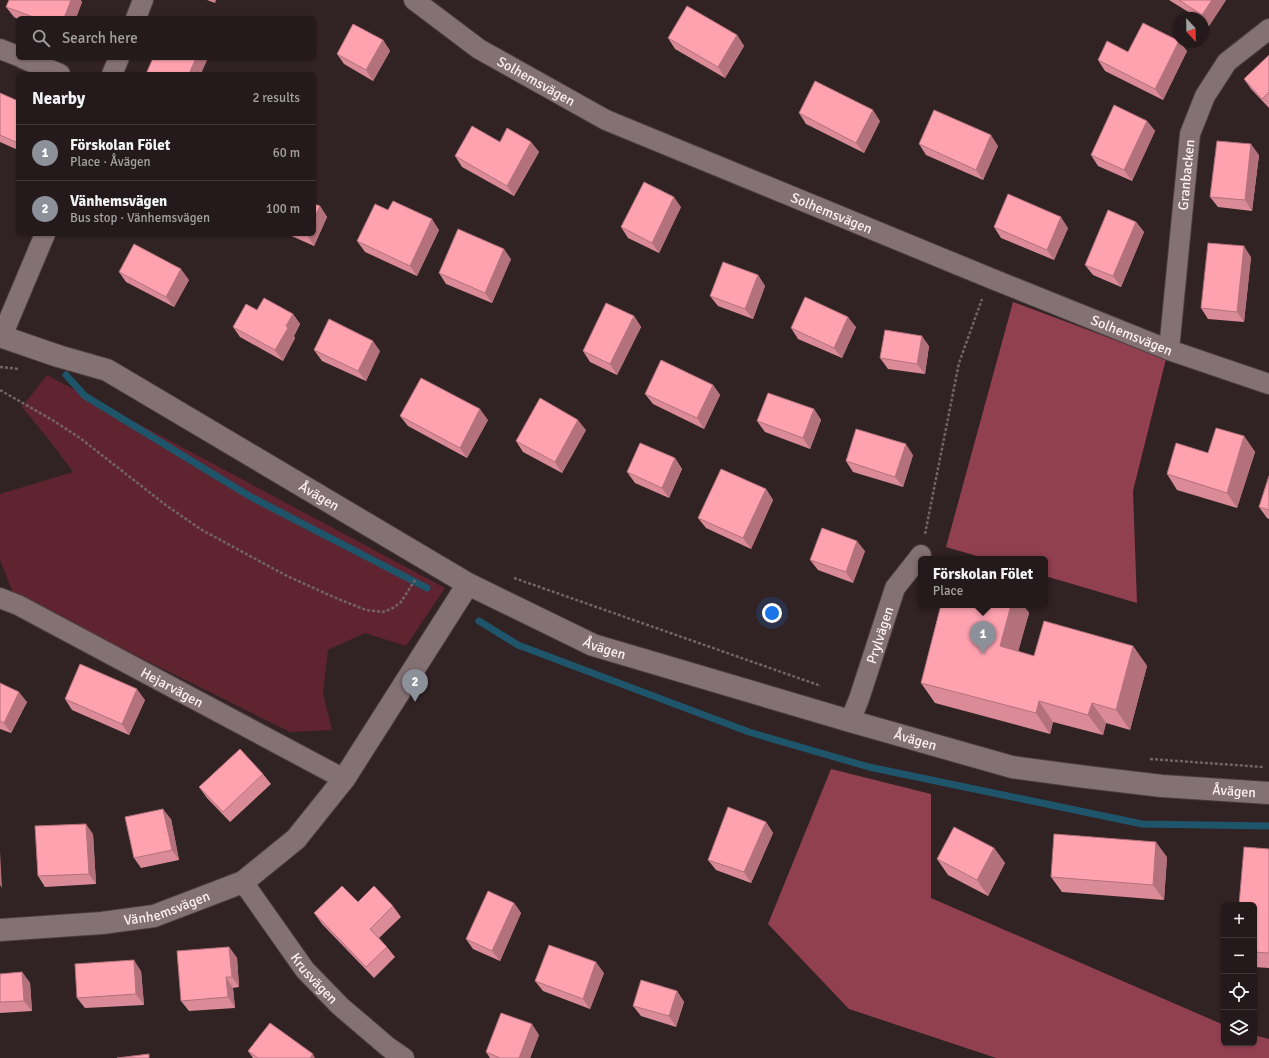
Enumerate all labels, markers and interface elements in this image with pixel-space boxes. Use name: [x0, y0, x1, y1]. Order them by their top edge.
north arrow: [1173, 12, 1209, 48]
search box: [16, 16, 316, 60]
icon: search: [30, 27, 52, 49]
text: Search here: [62, 29, 138, 47]
street label: Solhemsvägen: [494, 52, 578, 110]
text: Nearby: [32, 88, 85, 109]
text: 2 results: [252, 90, 300, 106]
text: Förskolan Fölet: [70, 136, 170, 154]
street label: Granbacken: [1174, 139, 1198, 211]
text: 1: [41, 145, 49, 161]
text: 60 m: [273, 145, 300, 161]
text: Place · Åvägen: [70, 154, 151, 170]
street label: Solhemsvägen: [788, 189, 875, 237]
text: Vänhemsvägen: [70, 192, 167, 210]
text: 2: [41, 201, 49, 217]
text: 100 m: [266, 201, 300, 217]
text: Bus stop · Vänhemsvägen: [70, 210, 210, 226]
street label: Solhemsvägen: [1088, 311, 1175, 359]
street label: Åvägen: [296, 477, 342, 514]
popup: [918, 556, 1048, 608]
text: Förskolan Fölet: [933, 565, 1033, 583]
text: Place: [933, 583, 963, 599]
your location: [762, 603, 782, 623]
street label: Prylvägen: [863, 604, 897, 666]
pin: 1: [970, 621, 996, 654]
street label: Åvägen: [580, 633, 628, 663]
street label: Hejarvägen: [138, 664, 206, 711]
pin: 2: [402, 669, 428, 702]
street label: Åvägen: [892, 725, 939, 754]
street label: Åvägen: [1212, 781, 1257, 801]
street label: Vänhemsvägen: [123, 887, 212, 928]
map controls: [1221, 902, 1257, 1046]
button: +: [1221, 902, 1257, 938]
button: −: [1221, 938, 1257, 974]
street label: Krusvägen: [287, 950, 342, 1007]
button: locate: [1221, 974, 1257, 1010]
button: layers: [1221, 1010, 1257, 1046]

